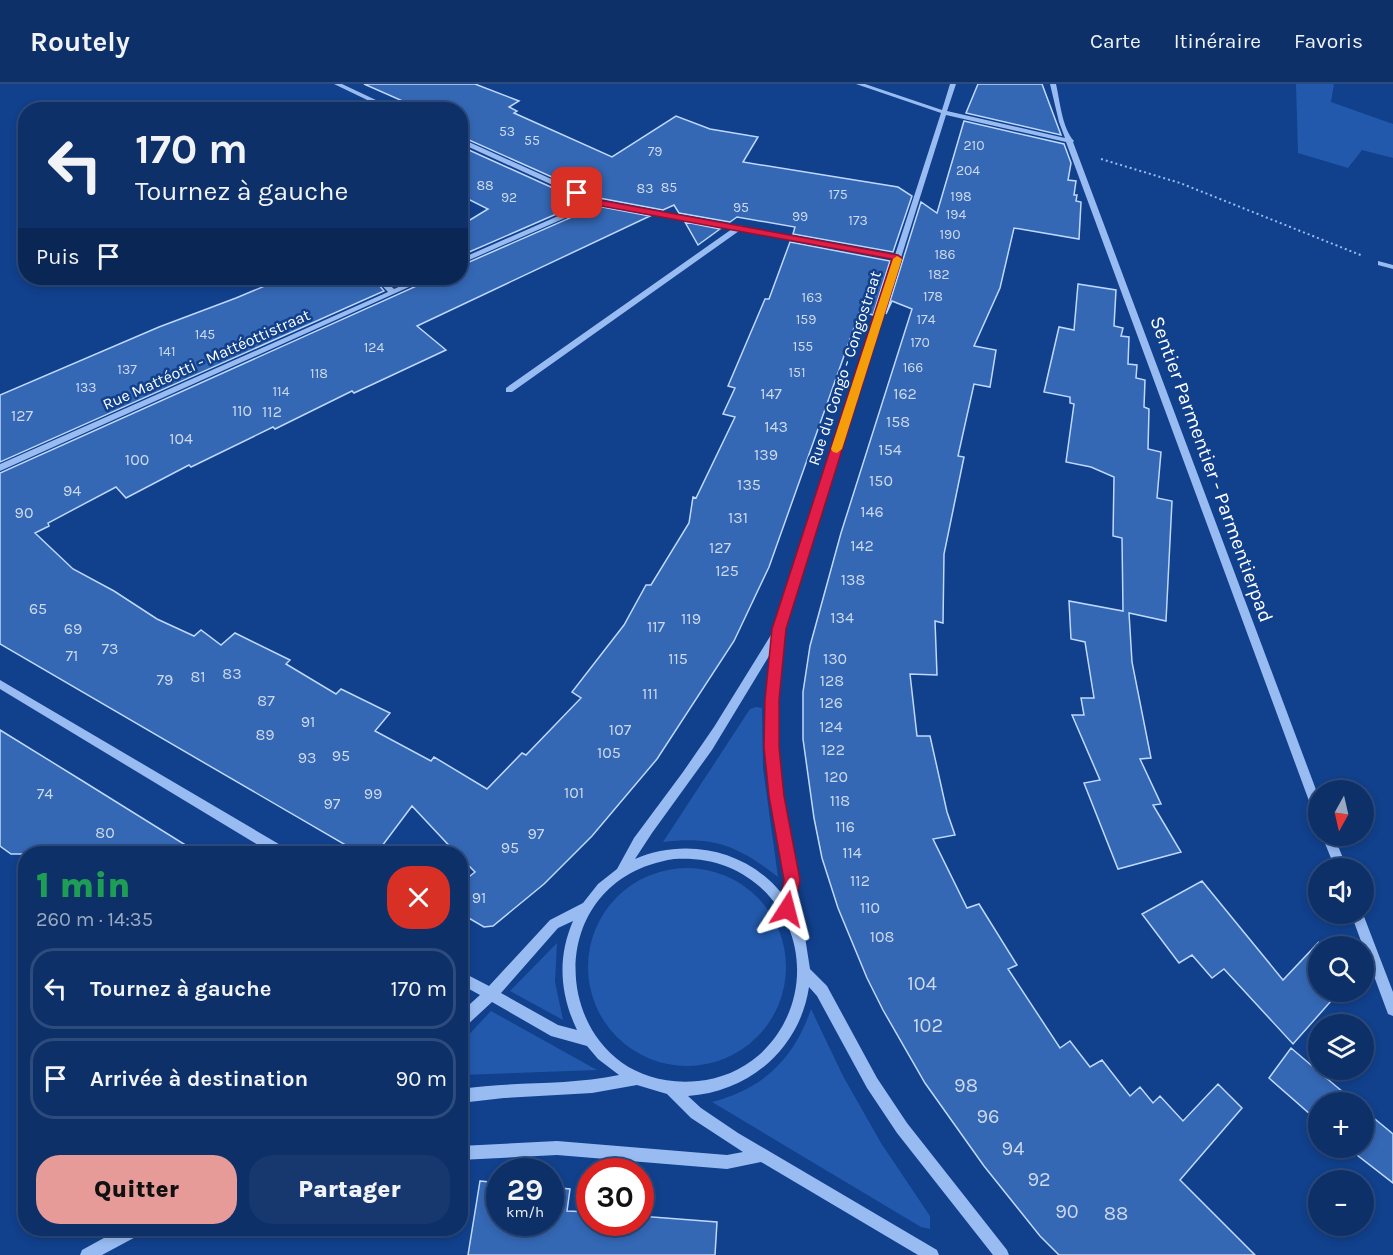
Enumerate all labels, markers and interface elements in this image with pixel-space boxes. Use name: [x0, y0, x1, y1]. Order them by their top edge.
text: Routely: [30, 25, 130, 58]
text: Carte: [1090, 29, 1141, 53]
text: Itinéraire: [1174, 29, 1261, 53]
text: Favoris: [1294, 29, 1363, 53]
house number: 53: [499, 123, 515, 140]
text: 170 m: [135, 124, 248, 174]
icon: left: [36, 126, 114, 204]
house number: 55: [524, 132, 540, 149]
house number: 210: [963, 137, 985, 154]
house number: 79: [648, 143, 662, 160]
house number: 204: [956, 162, 980, 179]
pin: [551, 167, 602, 218]
text: Tournez à gauche: [135, 175, 348, 207]
icon: arrive: [560, 176, 593, 209]
house number: 88: [476, 177, 494, 194]
house number: 85: [661, 179, 677, 196]
house number: 83: [637, 180, 653, 197]
house number: 175: [828, 186, 848, 203]
house number: 198: [950, 188, 972, 205]
house number: 92: [501, 189, 517, 206]
house number: 95: [733, 199, 749, 216]
house number: 194: [946, 206, 966, 223]
house number: 99: [792, 208, 808, 225]
house number: 173: [848, 212, 868, 229]
house number: 190: [939, 226, 961, 243]
icon: arrive: [92, 240, 125, 273]
text: Puis: [36, 244, 80, 270]
house number: 186: [934, 246, 956, 263]
house number: 182: [928, 266, 950, 283]
street label: Rue du Congo - Congostraat: [804, 268, 885, 468]
house number: 178: [923, 288, 943, 305]
house number: 163: [802, 289, 822, 306]
street label: Rue Mattéotti - Mattéottistraat: [100, 305, 313, 414]
house number: 159: [796, 311, 816, 328]
house number: 174: [916, 311, 936, 328]
street label: Sentier Parmentier - Parmentierpad: [1145, 313, 1278, 625]
house number: 145: [195, 326, 215, 343]
house number: 170: [910, 334, 930, 351]
house number: 155: [793, 338, 813, 355]
house number: 124: [364, 339, 384, 356]
house number: 141: [158, 343, 176, 360]
house number: 166: [903, 359, 923, 376]
house number: 137: [117, 361, 137, 378]
house number: 151: [788, 364, 806, 381]
house number: 118: [310, 365, 328, 382]
house number: 133: [75, 379, 97, 396]
house number: 114: [272, 383, 290, 400]
house number: 147: [760, 384, 782, 403]
house number: 162: [893, 384, 917, 403]
house number: 110: [232, 401, 252, 420]
house number: 112: [262, 402, 282, 421]
house number: 127: [11, 406, 34, 425]
house number: 158: [886, 412, 910, 431]
house number: 143: [764, 417, 788, 436]
house number: 104: [169, 429, 193, 448]
house number: 154: [878, 440, 902, 459]
house number: 139: [754, 445, 778, 464]
house number: 100: [125, 450, 149, 469]
house number: 150: [869, 471, 893, 490]
house number: 135: [737, 475, 761, 494]
house number: 94: [63, 481, 81, 500]
house number: 146: [860, 502, 884, 521]
house number: 90: [15, 503, 33, 522]
house number: 131: [728, 508, 748, 527]
house number: 142: [850, 536, 874, 555]
house number: 127: [709, 538, 732, 557]
house number: 125: [715, 561, 739, 580]
house number: 138: [841, 570, 865, 589]
house number: 65: [29, 599, 47, 618]
house number: 134: [830, 608, 854, 627]
house number: 119: [681, 609, 701, 628]
house number: 117: [647, 617, 666, 636]
house number: 69: [64, 619, 82, 638]
house number: 73: [102, 639, 118, 658]
house number: 71: [66, 646, 78, 665]
house number: 115: [668, 649, 688, 668]
house number: 130: [823, 649, 847, 668]
house number: 83: [222, 664, 242, 683]
house number: 81: [190, 667, 206, 686]
house number: 79: [157, 670, 173, 689]
house number: 128: [820, 671, 844, 690]
house number: 111: [642, 684, 658, 703]
house number: 87: [257, 691, 275, 710]
house number: 126: [819, 693, 843, 712]
house number: 91: [301, 712, 315, 731]
house number: 124: [819, 717, 843, 736]
house number: 107: [609, 720, 632, 739]
house number: 89: [255, 725, 275, 744]
house number: 122: [821, 740, 845, 759]
house number: 105: [597, 743, 621, 762]
house number: 95: [332, 746, 350, 765]
house number: 93: [298, 748, 316, 767]
house number: 120: [824, 767, 848, 786]
north arrow: [1308, 780, 1374, 846]
map controls: [1308, 780, 1374, 1236]
house number: 101: [564, 783, 584, 802]
house number: 74: [37, 784, 53, 803]
house number: 99: [364, 784, 382, 803]
house number: 118: [830, 791, 850, 810]
house number: 97: [324, 794, 341, 813]
house number: 116: [835, 817, 855, 836]
house number: 80: [95, 823, 115, 842]
house number: 97: [528, 824, 545, 843]
house number: 95: [501, 838, 519, 857]
house number: 114: [842, 843, 862, 862]
button: sound: [1308, 858, 1374, 924]
text: 1 min: [36, 864, 130, 906]
button: close: [387, 866, 450, 929]
house number: 112: [850, 871, 870, 890]
position arrow: [755, 877, 819, 941]
house number: 91: [472, 888, 486, 907]
house number: 110: [860, 898, 880, 917]
text: 260 m · 14:35: [36, 908, 153, 931]
house number: 108: [870, 927, 894, 946]
button: search: [1308, 936, 1374, 1002]
icon: left: [39, 972, 72, 1005]
house number: 104: [907, 972, 937, 995]
text: Tournez à gauche: [90, 976, 271, 1002]
text: 170 m: [391, 976, 447, 1002]
house number: 102: [913, 1014, 943, 1037]
button: layers: [1308, 1014, 1374, 1080]
icon: arrive: [39, 1062, 72, 1095]
text: Arrivée à destination: [90, 1066, 308, 1092]
text: 90 m: [395, 1066, 447, 1092]
house number: 98: [954, 1074, 978, 1097]
button: +: [1308, 1092, 1374, 1158]
house number: 96: [976, 1105, 1000, 1128]
house number: 94: [1002, 1137, 1024, 1160]
button: Quitter: [36, 1155, 237, 1224]
button: Partager: [249, 1155, 450, 1224]
speed limit sign: 30: [576, 1158, 654, 1236]
house number: 92: [1027, 1168, 1051, 1191]
button: −: [1308, 1170, 1374, 1236]
text: 29: [507, 1172, 543, 1208]
house number: 90: [1055, 1200, 1079, 1223]
house number: 88: [1104, 1202, 1128, 1225]
text: km/h: [506, 1203, 544, 1221]

